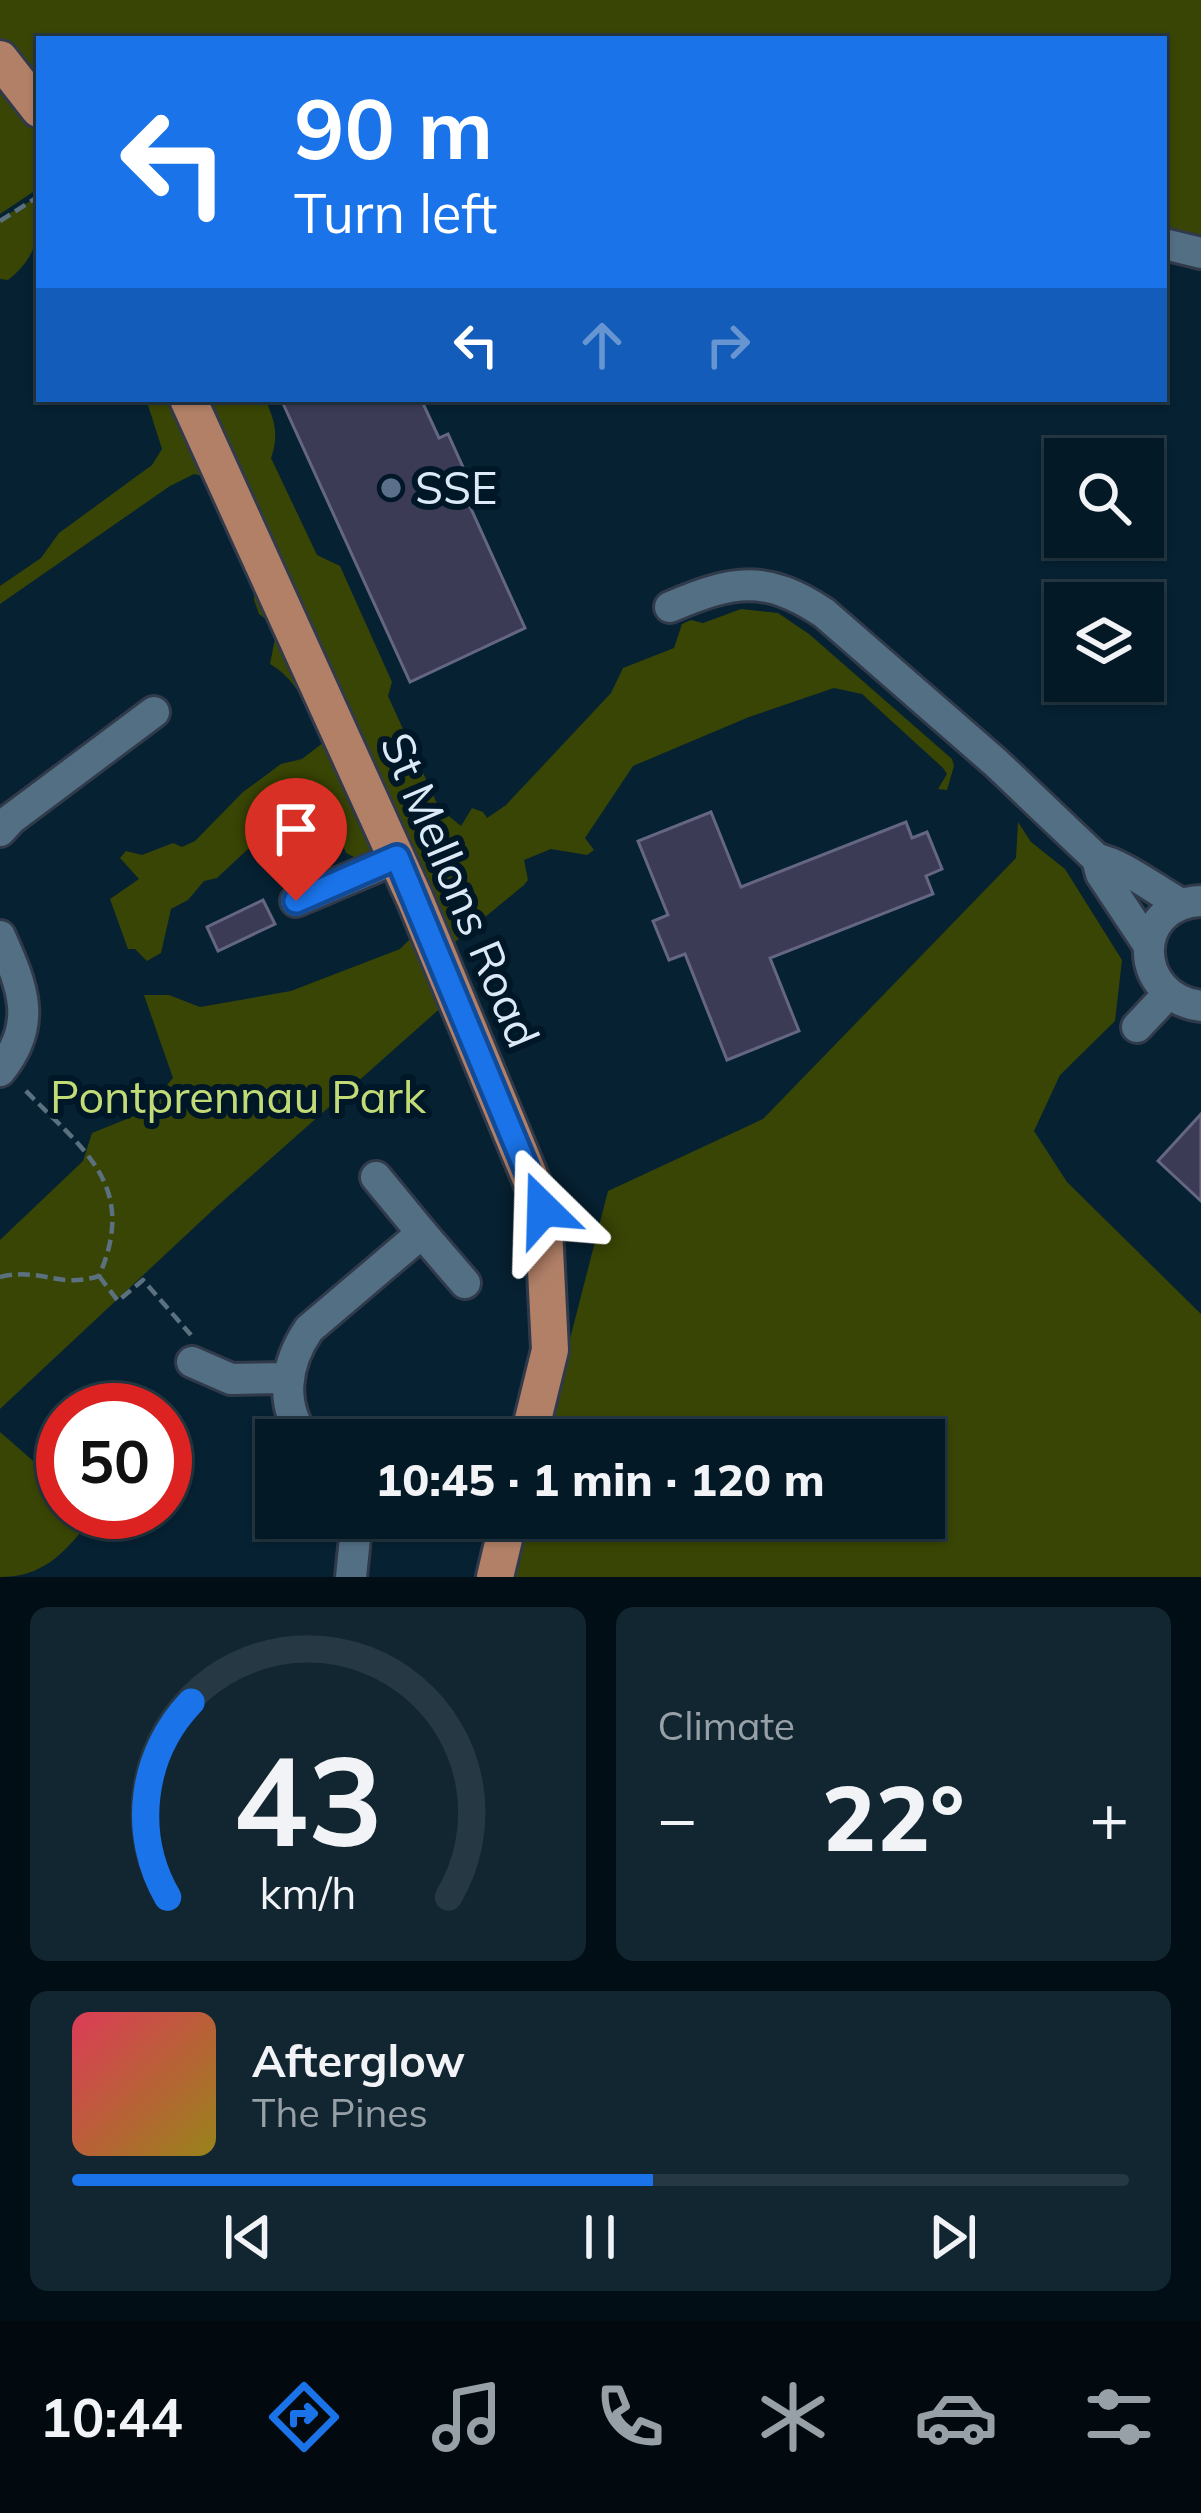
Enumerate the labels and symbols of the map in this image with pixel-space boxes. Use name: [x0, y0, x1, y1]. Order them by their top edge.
place label: SSE: [415, 459, 498, 515]
marker: SSE: [378, 475, 404, 501]
street label: St Mellons Road: [369, 724, 552, 1055]
pin: [245, 778, 347, 901]
park label: Pontprennau Park: [50, 1068, 427, 1124]
position arrow: [480, 1146, 606, 1272]
speed limit sign: 50: [36, 1383, 192, 1539]

